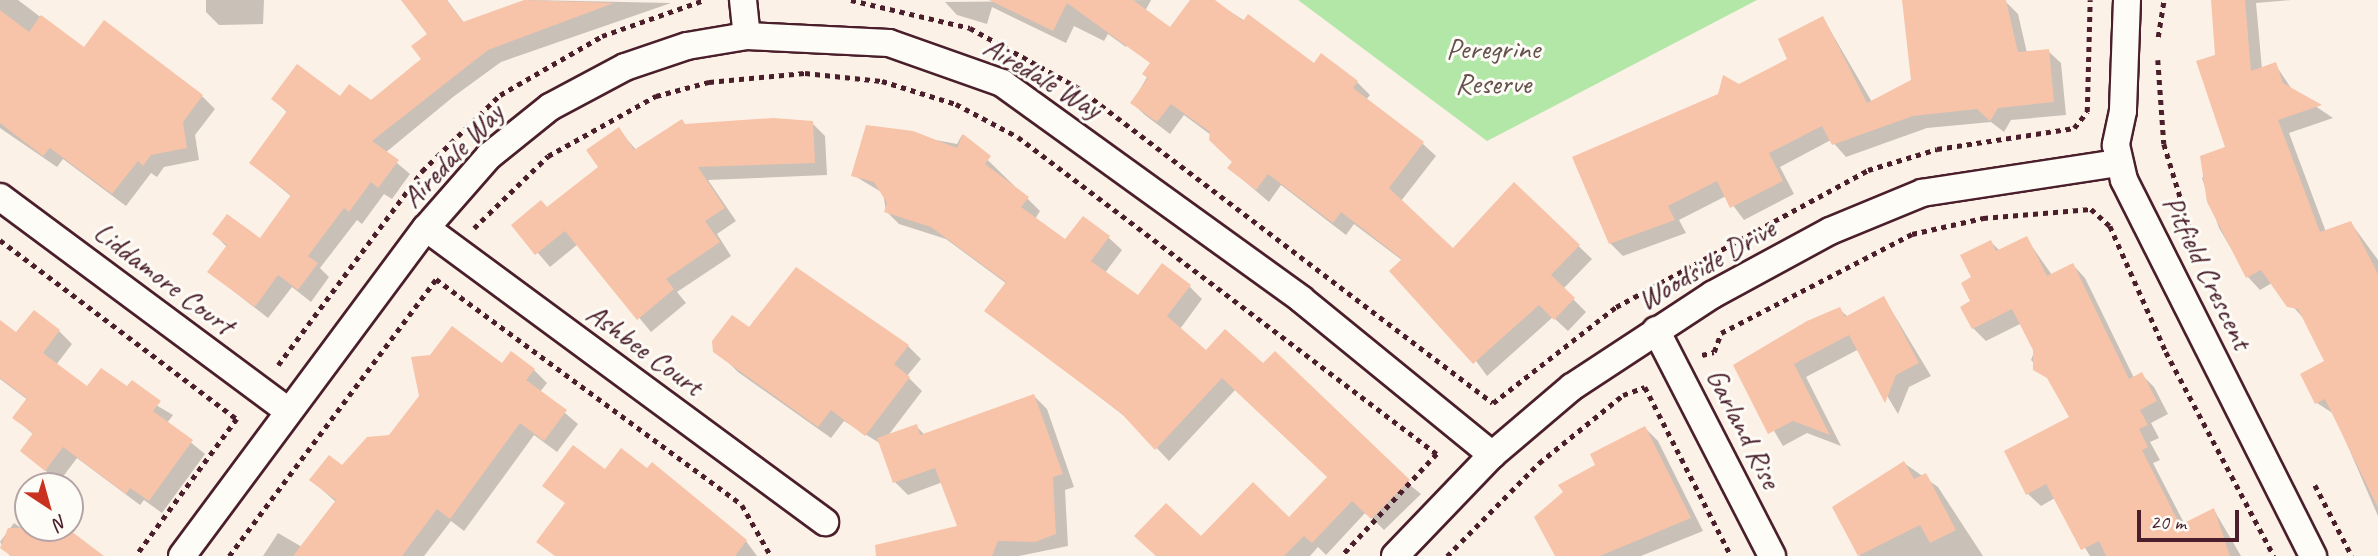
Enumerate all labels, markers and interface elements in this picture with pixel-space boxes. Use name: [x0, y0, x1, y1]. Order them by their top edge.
street label: Airedale Way: [977, 28, 1109, 126]
park label: Peregrine Reserve: [1446, 30, 1540, 100]
street label: Airedale Way: [393, 95, 511, 215]
street label: Pitfield Crescent: [2155, 189, 2261, 355]
street label: Woodside Drive: [1631, 210, 1781, 318]
street label: Liddamore Court: [87, 214, 241, 342]
street label: Ashbee Court: [580, 295, 710, 403]
street label: Garland Rise: [1698, 362, 1790, 494]
north arrow: [14, 472, 84, 542]
scale bar: [2140, 496, 2242, 540]
text: N: [48, 509, 72, 536]
text: 20 m: [2150, 509, 2186, 535]

